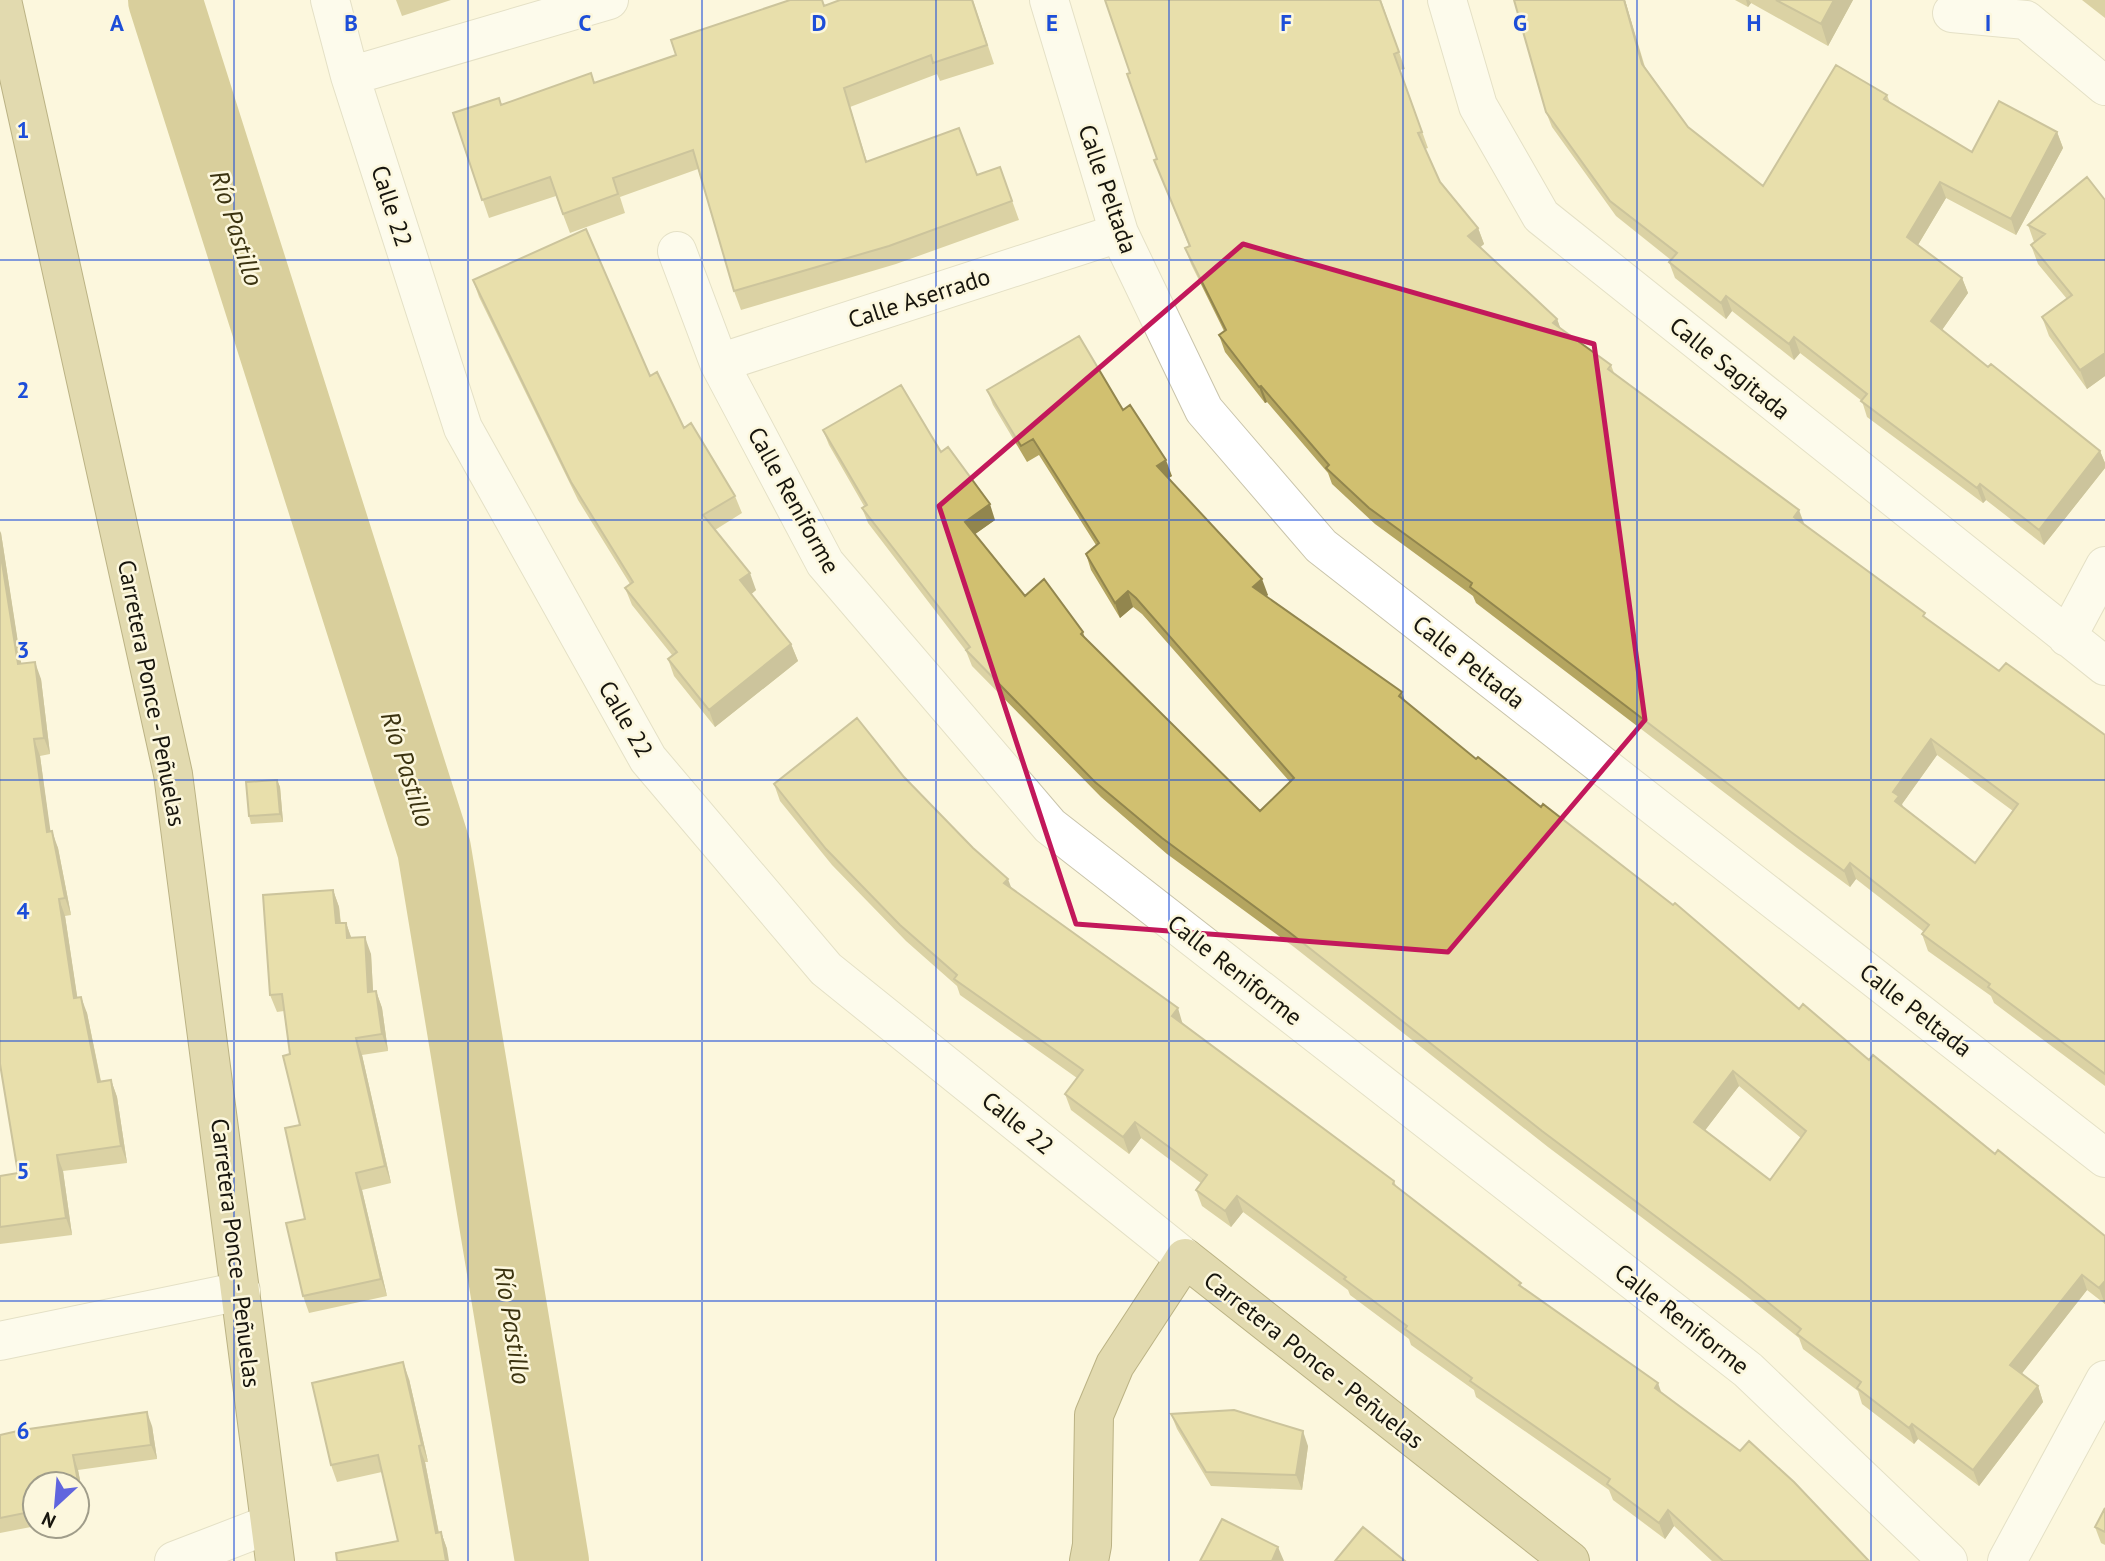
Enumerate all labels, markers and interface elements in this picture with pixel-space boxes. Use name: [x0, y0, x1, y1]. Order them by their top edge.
text: A: [110, 8, 124, 37]
text: B: [344, 8, 358, 37]
text: C: [579, 8, 592, 37]
text: D: [812, 8, 826, 37]
text: E: [1046, 8, 1058, 37]
text: F: [1280, 8, 1292, 37]
text: G: [1513, 8, 1527, 37]
text: H: [1747, 8, 1761, 37]
text: I: [1985, 8, 1991, 37]
text: 1: [16, 115, 30, 144]
street label: Calle Peltada: [1071, 120, 1145, 258]
street label: Calle 22: [364, 161, 420, 251]
water label: Río Pastillo: [203, 166, 271, 290]
street label: Calle Aserrado: [844, 260, 994, 336]
street label: Calle Sagitada: [1663, 310, 1797, 426]
text: 2: [16, 375, 30, 404]
street label: Calle Reniforme: [741, 421, 847, 579]
street label: Carretera Ponce - Peñuelas: [111, 557, 193, 829]
street label: Calle Peltada: [1406, 608, 1532, 716]
text: 3: [16, 635, 30, 664]
street label: Calle 22: [592, 675, 660, 763]
water label: Río Pastillo: [374, 707, 442, 831]
text: 4: [16, 896, 30, 925]
street label: Calle Reniforme: [1161, 908, 1309, 1032]
street label: Calle Peltada: [1853, 956, 1979, 1064]
street label: Calle 22: [976, 1085, 1060, 1161]
street label: Carretera Ponce - Peñuelas: [204, 1117, 268, 1389]
text: 5: [16, 1156, 30, 1185]
street label: Calle Reniforme: [1608, 1257, 1756, 1381]
water label: Río Pastillo: [487, 1263, 539, 1387]
street label: Carretera Ponce - Peñuelas: [1198, 1264, 1430, 1456]
text: 6: [16, 1416, 30, 1445]
north arrow: [21, 1470, 91, 1540]
text: N: [38, 1507, 59, 1534]

